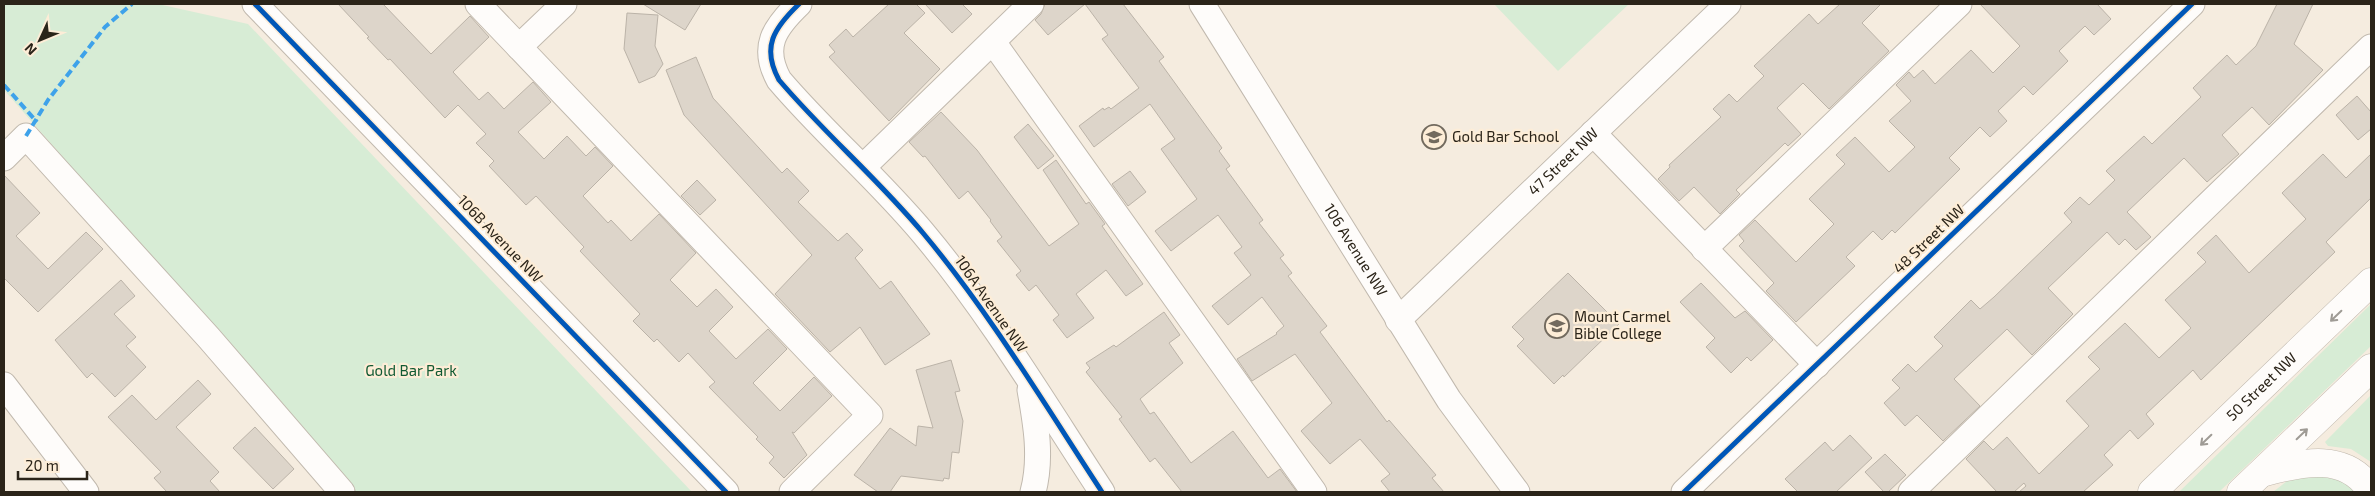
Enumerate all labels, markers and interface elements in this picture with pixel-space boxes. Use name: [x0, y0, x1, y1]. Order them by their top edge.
north arrow: [15, 15, 65, 65]
text: N: [21, 40, 40, 59]
street label: 47 Street NW: [1524, 123, 1601, 199]
school or university icon: Gold Bar School: [1421, 124, 1447, 150]
place label: Gold Bar School: [1452, 127, 1559, 145]
street label: 106B Avenue NW: [455, 191, 547, 286]
street label: 106 Avenue NW: [1321, 200, 1392, 299]
street label: 48 Street NW: [1889, 200, 1967, 277]
street label: 106A Avenue NW: [952, 252, 1032, 355]
place label: Mount Carmel Bible College: [1574, 307, 1671, 342]
one-way arrow: [2330, 310, 2342, 322]
school or university icon: Mount Carmel Bible College: [1544, 313, 1570, 339]
street label: 50 Street NW: [2222, 348, 2300, 424]
park label: Gold Bar Park: [365, 361, 457, 379]
one-way arrow: [2296, 428, 2308, 440]
one-way arrow: [2200, 434, 2213, 446]
scale bar: [18, 448, 86, 480]
text: 20 m: [25, 456, 59, 474]

